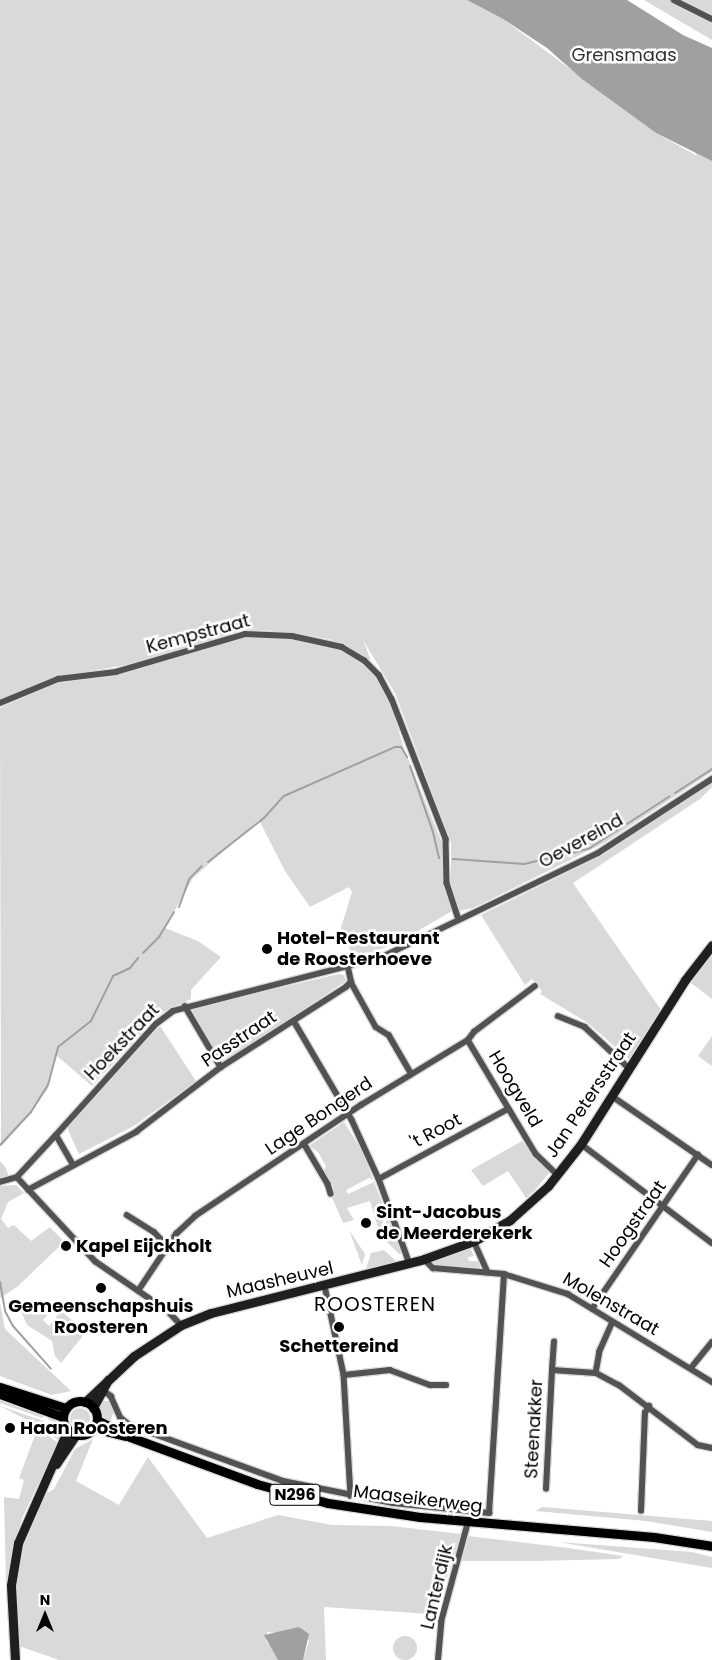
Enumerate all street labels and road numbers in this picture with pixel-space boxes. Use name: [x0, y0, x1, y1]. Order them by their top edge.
street label: Kempstraat: [144, 610, 252, 658]
street label: Oevereind: [535, 809, 627, 873]
street label: Hoekstraat: [80, 999, 164, 1085]
street label: Passtraat: [198, 1006, 280, 1072]
street label: Jan Petersstraat: [541, 1028, 641, 1162]
street label: Hoogveld: [484, 1047, 546, 1131]
street label: Lage Bongerd: [261, 1072, 377, 1160]
street label: 't Root: [407, 1109, 465, 1153]
street label: Hoogstraat: [595, 1176, 671, 1272]
street label: Maasheuvel: [224, 1257, 336, 1303]
street label: Molenstraat: [559, 1268, 663, 1340]
street label: Steenakker: [521, 1379, 547, 1479]
street label: Maaseikerweg: [352, 1480, 484, 1518]
road number: N296: [269, 1482, 321, 1508]
street label: Lanterdijk: [417, 1543, 457, 1631]

